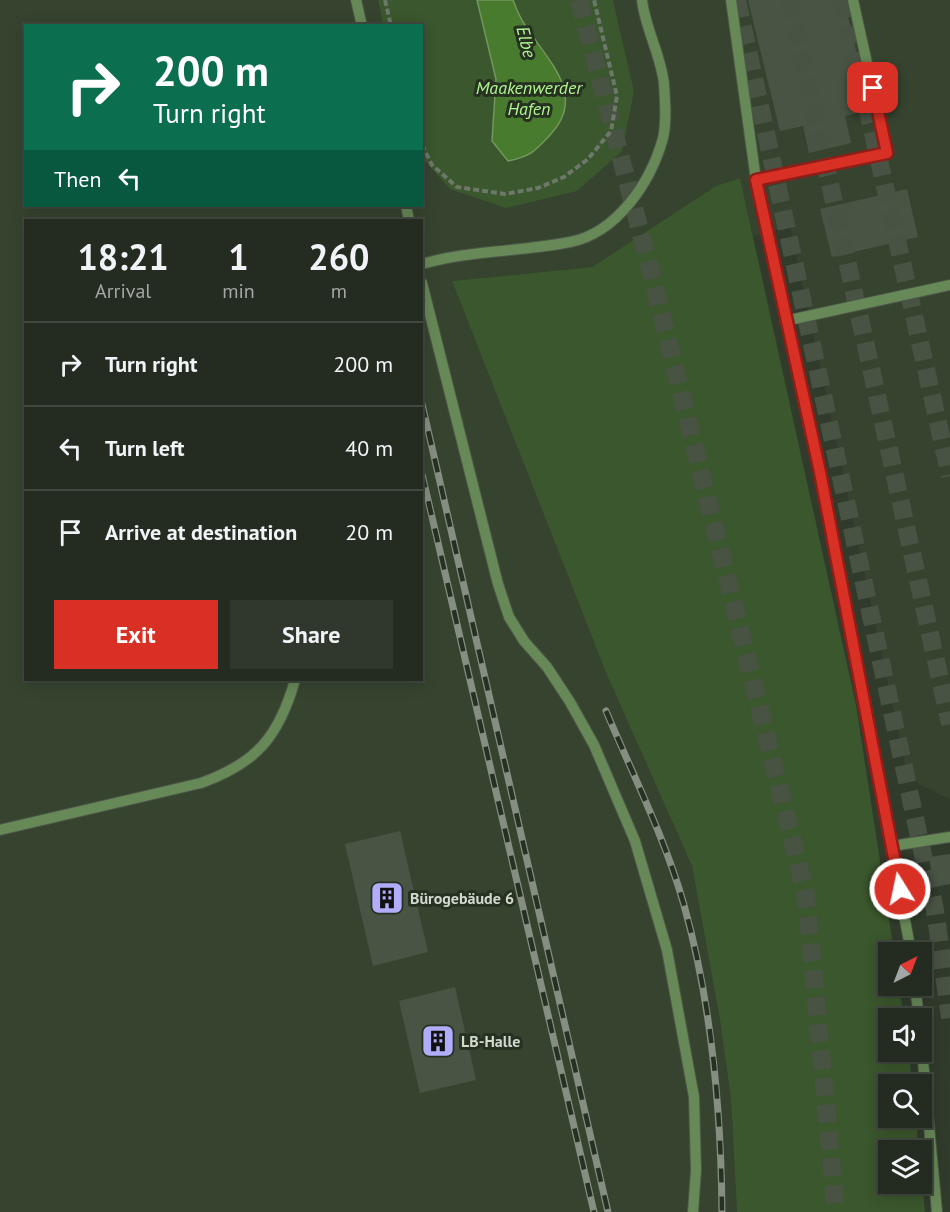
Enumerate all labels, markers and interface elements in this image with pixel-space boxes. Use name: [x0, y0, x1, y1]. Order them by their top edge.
water label: Elbe: [511, 24, 542, 61]
text: 200 m: [153, 43, 269, 98]
icon: right: [54, 48, 132, 126]
pin: [847, 62, 898, 113]
icon: arrive: [856, 71, 889, 104]
water label: Maakenwerder Hafen: [476, 76, 583, 120]
text: Turn right: [153, 96, 266, 130]
icon: left: [113, 162, 146, 195]
text: Then: [54, 165, 101, 193]
text: 18:21: [77, 233, 169, 280]
text: 1: [228, 233, 249, 280]
text: 260: [308, 233, 370, 280]
text: Arrival: [95, 278, 151, 304]
text: min: [222, 278, 255, 304]
text: m: [331, 278, 347, 304]
icon: right: [54, 348, 87, 381]
text: Turn right: [105, 350, 197, 378]
text: 200 m: [333, 350, 393, 378]
icon: left: [54, 432, 87, 465]
text: Turn left: [105, 434, 185, 462]
text: 40 m: [345, 434, 393, 462]
icon: arrive: [54, 516, 87, 549]
text: Arrive at destination: [105, 518, 297, 546]
text: 20 m: [345, 518, 393, 546]
button: Exit: [54, 600, 218, 669]
button: Share: [230, 600, 393, 669]
position arrow: [868, 857, 932, 921]
building icon: Bürogebäude 6: [369, 880, 405, 916]
place label: Bürogebäude 6: [410, 888, 514, 908]
north arrow: [878, 942, 932, 996]
map controls: [878, 942, 932, 1194]
button: sound: [878, 1008, 932, 1062]
building icon: LB-Halle: [420, 1023, 456, 1059]
place label: LB-Halle: [461, 1031, 520, 1051]
button: search: [878, 1074, 932, 1128]
button: layers: [878, 1140, 932, 1194]

